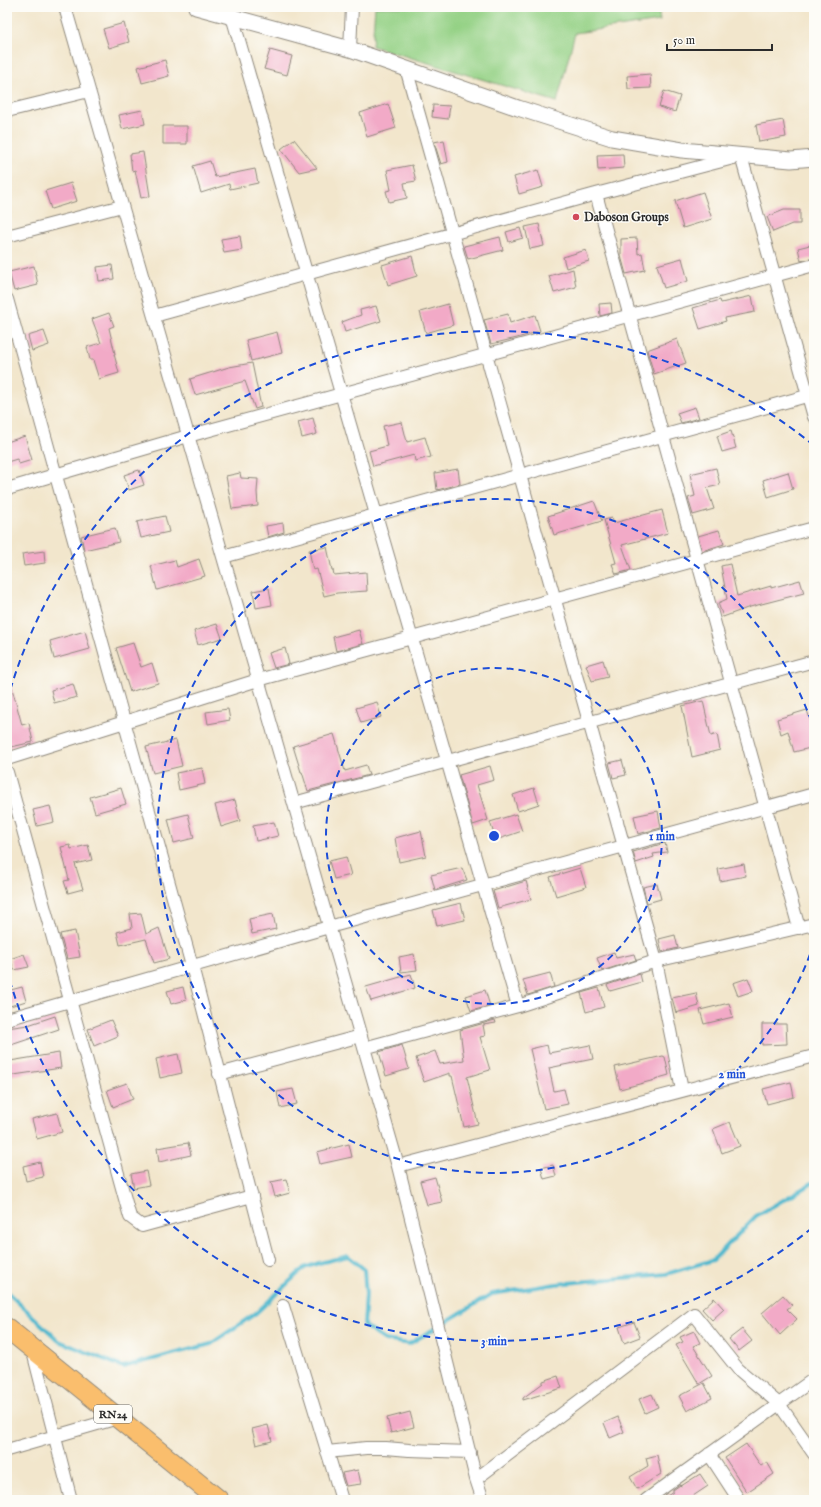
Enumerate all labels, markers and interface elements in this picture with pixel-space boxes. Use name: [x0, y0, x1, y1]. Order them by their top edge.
scale bar: [667, 26, 772, 52]
text: 50 m: [673, 33, 695, 48]
place label: Daboson Groups: [584, 210, 669, 226]
marker: Daboson Groups: [571, 212, 581, 222]
centre of rings: [487, 829, 501, 843]
text: 1 min: [649, 829, 676, 844]
text: 2 min: [718, 1067, 746, 1082]
text: 3 min: [481, 1334, 508, 1349]
road number: RN24: [94, 1405, 132, 1423]

